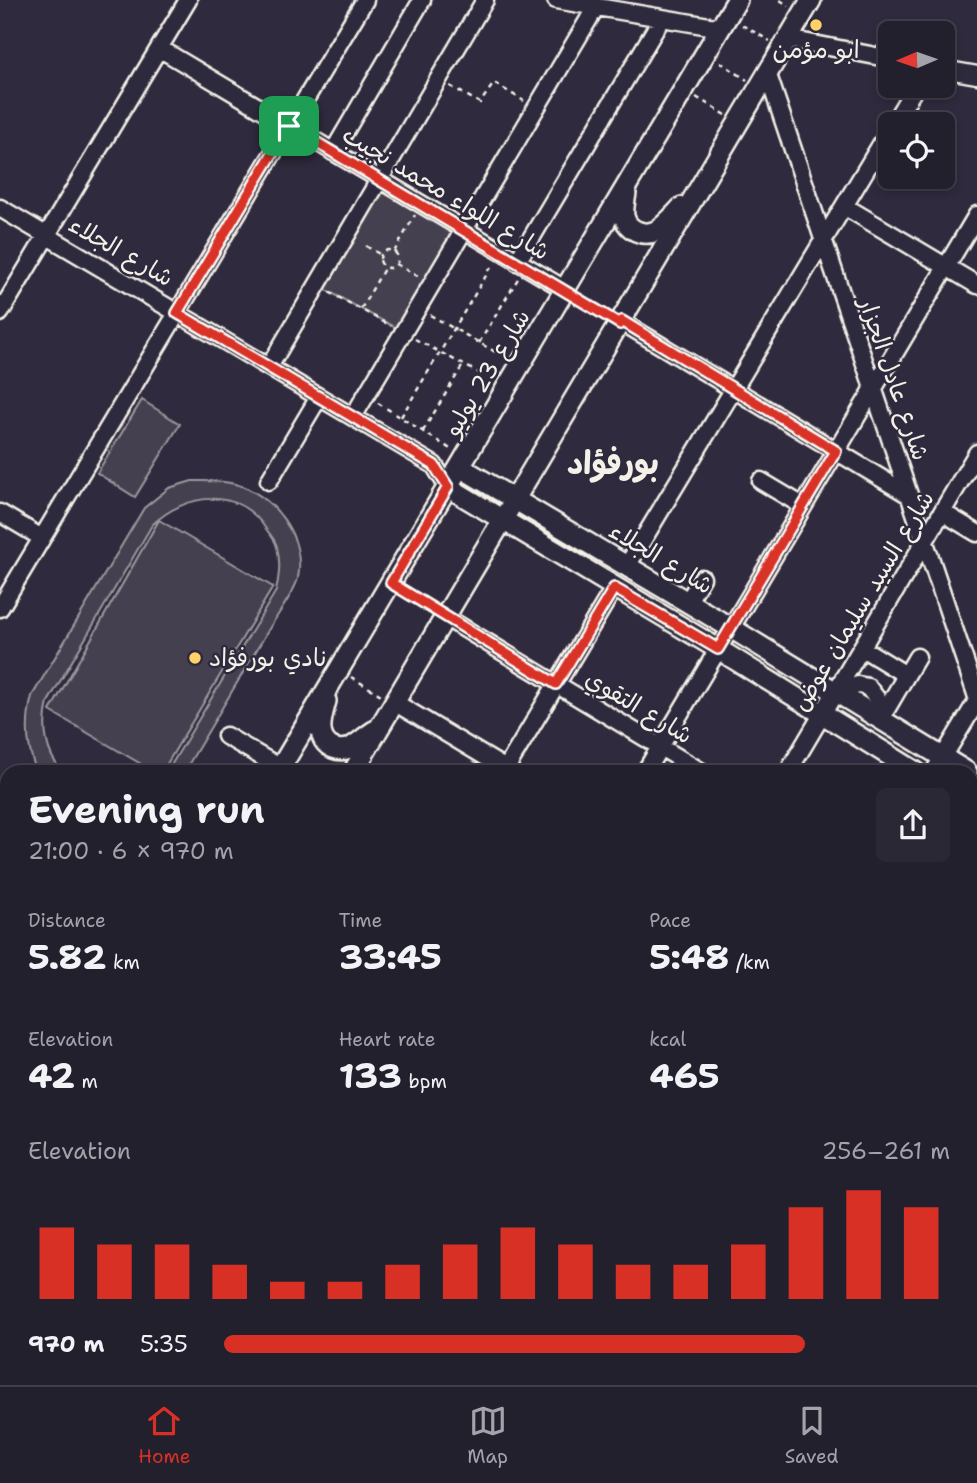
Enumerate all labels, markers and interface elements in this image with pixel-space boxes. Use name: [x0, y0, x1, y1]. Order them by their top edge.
marker: ابو مؤمن: [808, 17, 824, 33]
north arrow: [878, 21, 956, 98]
map controls: [878, 21, 955, 189]
place label: ابو مؤمن: [772, 34, 860, 66]
pin: [259, 96, 319, 156]
icon: arrive: [270, 107, 308, 145]
button: locate: [878, 112, 955, 189]
street label: شارع اللواء محمد نجيب: [336, 118, 556, 268]
street label: شارع الجلاء: [62, 208, 179, 295]
street label: شارع عادل الجزار: [850, 291, 937, 465]
street label: شارع 23 يوليو: [436, 303, 538, 444]
district label: بورفؤاد: [567, 441, 659, 484]
street label: شارع السيد سليمان عوض: [784, 485, 942, 718]
street label: شارع الجلاء: [602, 514, 719, 602]
place label: نادي بورفؤاد: [209, 642, 326, 675]
marker: نادي بورفؤاد: [187, 650, 203, 666]
street label: شارع التقوي: [579, 662, 699, 752]
text: Evening run: [28, 784, 265, 835]
button: share: [876, 788, 950, 862]
text: 21:00 · 6 × 970 m: [28, 836, 234, 866]
text: Distance: [28, 908, 106, 933]
text: Time: [339, 908, 382, 933]
text: Pace: [649, 908, 691, 933]
text: 5.82: [28, 933, 106, 980]
text: 33:45: [339, 933, 442, 980]
text: 5:48: [649, 933, 730, 980]
text: km: [106, 950, 140, 975]
text: /km: [730, 950, 770, 975]
text: Elevation: [28, 1027, 113, 1052]
text: Heart rate: [339, 1027, 435, 1052]
text: kcal: [649, 1027, 686, 1052]
text: 42: [28, 1052, 75, 1099]
text: 133: [339, 1052, 402, 1099]
text: 465: [649, 1052, 720, 1099]
text: m: [75, 1069, 98, 1094]
text: bpm: [402, 1069, 447, 1094]
text: Elevation: [28, 1136, 131, 1166]
text: 256–261 m: [822, 1136, 950, 1166]
text: 970 m: [28, 1329, 105, 1359]
text: 5:35: [140, 1329, 188, 1359]
tab: Home: [138, 1402, 191, 1469]
tab: Map: [467, 1402, 508, 1469]
tab: Saved: [785, 1402, 839, 1469]

